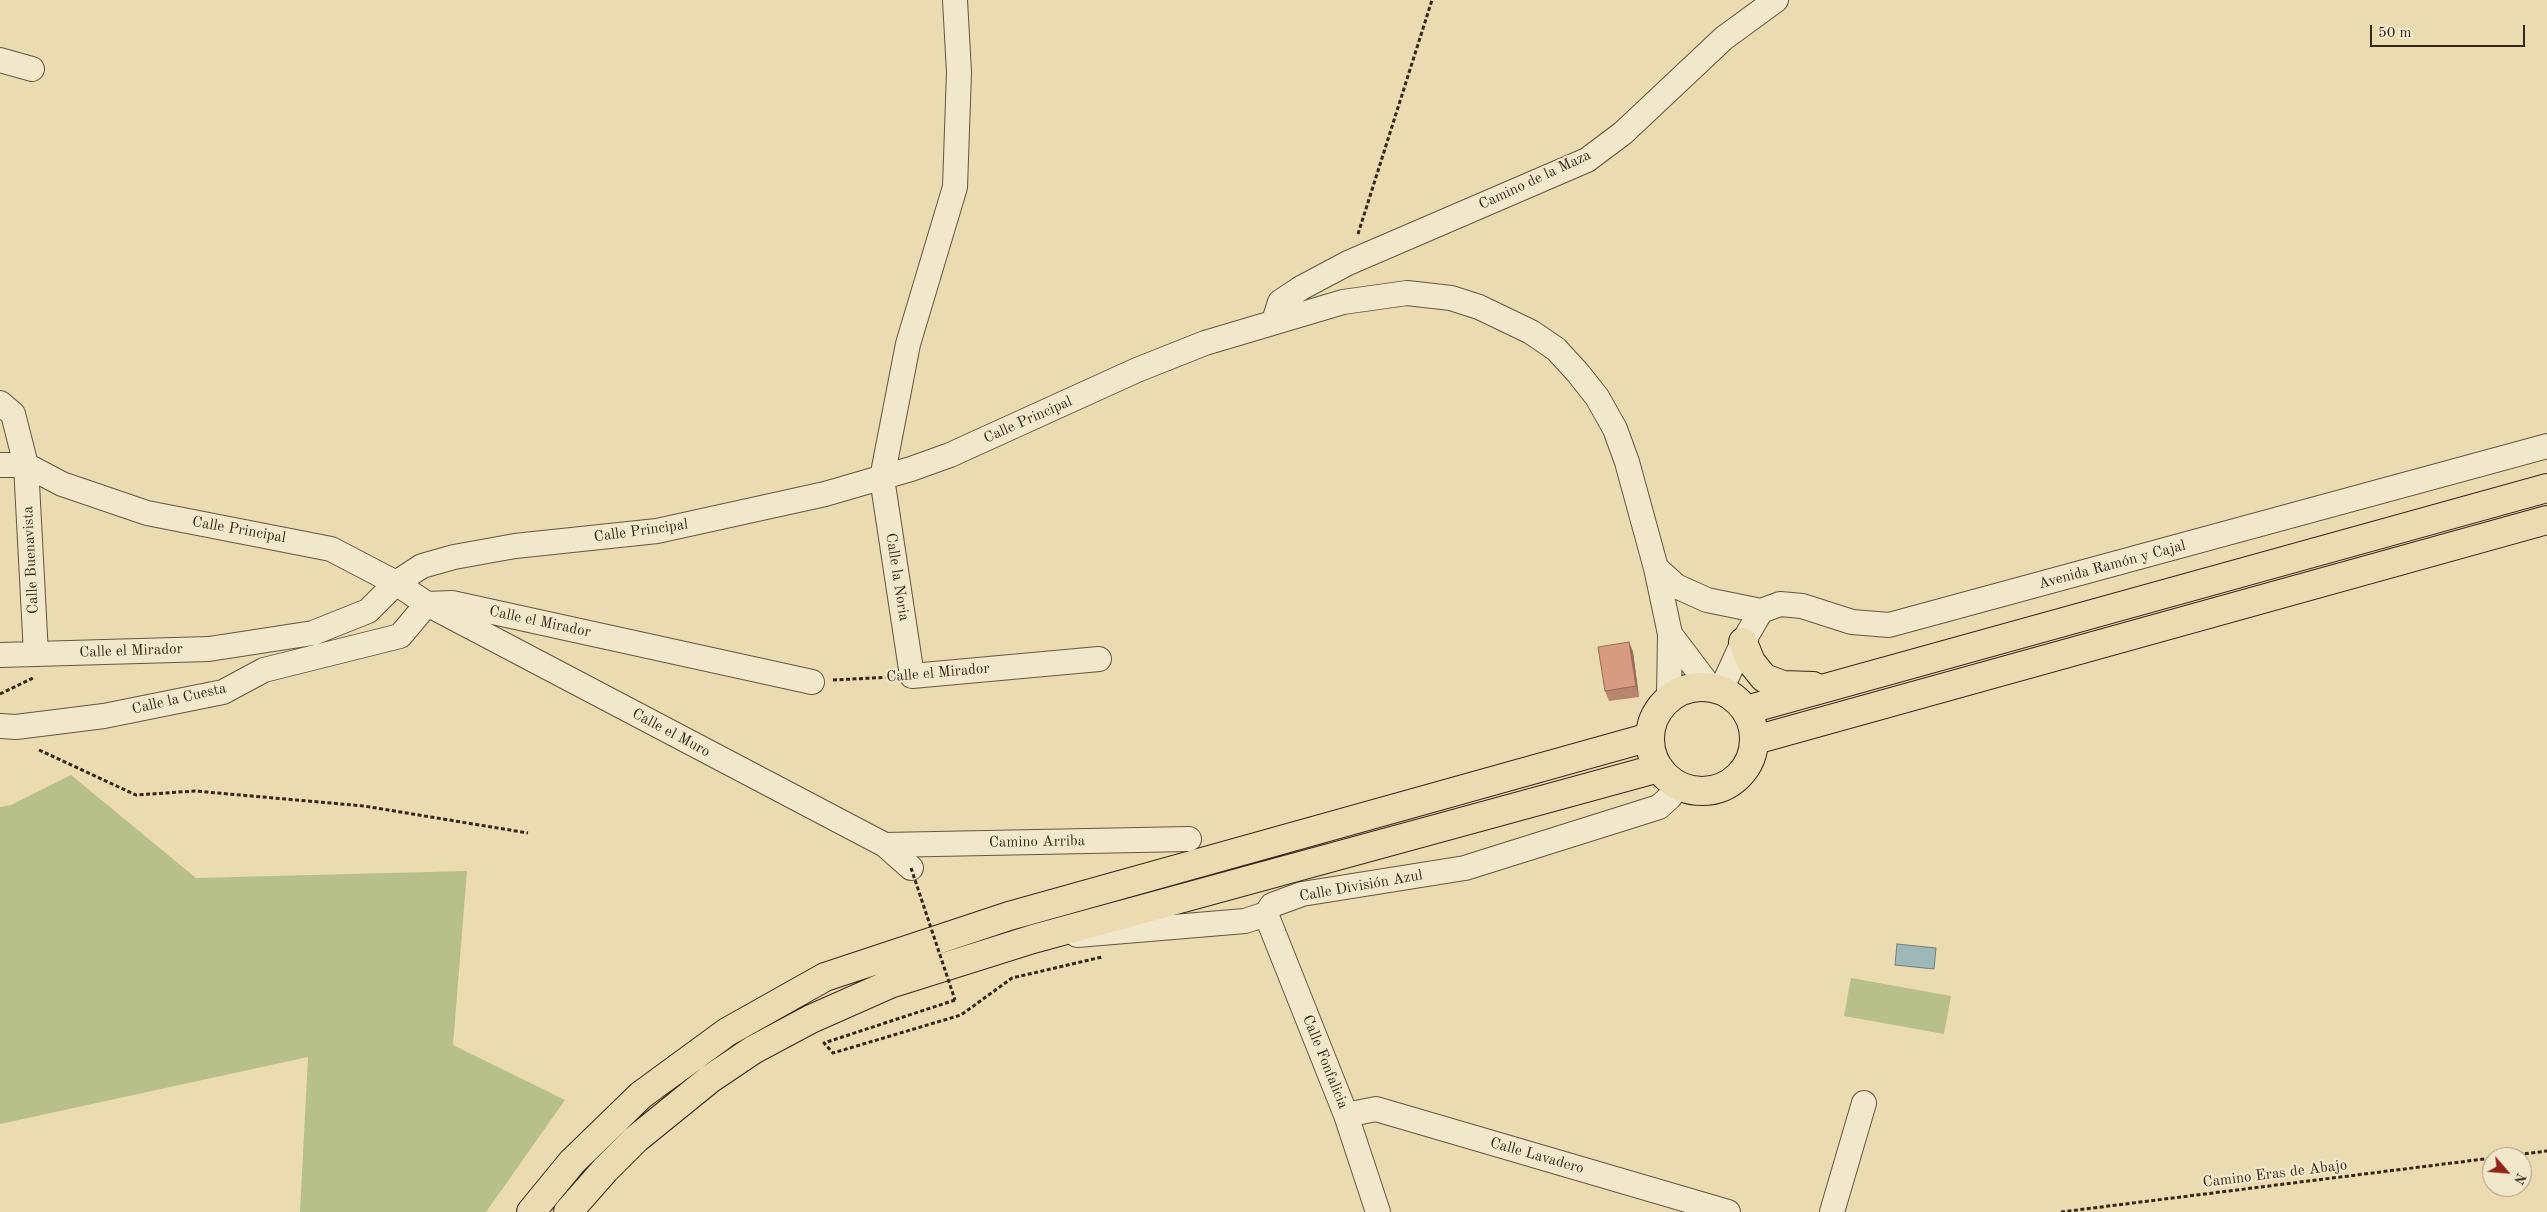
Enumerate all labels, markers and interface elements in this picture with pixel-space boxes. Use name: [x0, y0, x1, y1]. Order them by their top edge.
scale bar: [2372, 15, 2527, 47]
text: 50 m: [2378, 26, 2412, 41]
street label: Camino de la Maza: [1476, 146, 1594, 214]
street label: Calle Principal: [981, 392, 1075, 448]
street label: Calle Buenavista: [19, 506, 43, 614]
street label: Calle Principal: [191, 513, 287, 547]
street label: Calle Principal: [593, 515, 689, 547]
street label: Calle la Noria: [881, 532, 913, 622]
street label: Avenida Ramón y Cajal: [2036, 537, 2188, 593]
street label: Calle el Mirador: [488, 602, 592, 642]
street label: Calle el Mirador: [79, 640, 183, 662]
street label: Calle el Mirador: [886, 660, 990, 686]
street label: Calle la Cuesta: [130, 679, 228, 719]
street label: Calle el Muro: [629, 705, 713, 761]
street label: Camino Arriba: [989, 832, 1085, 852]
street label: Calle División Azul: [1298, 866, 1424, 906]
street label: Calle Fonfalicia: [1298, 1012, 1352, 1112]
street label: Calle Lavadero: [1488, 1134, 1586, 1178]
north arrow: [2482, 1147, 2532, 1197]
street label: Camino Eras de Abajo: [2202, 1156, 2348, 1192]
text: N: [2511, 1170, 2528, 1186]

